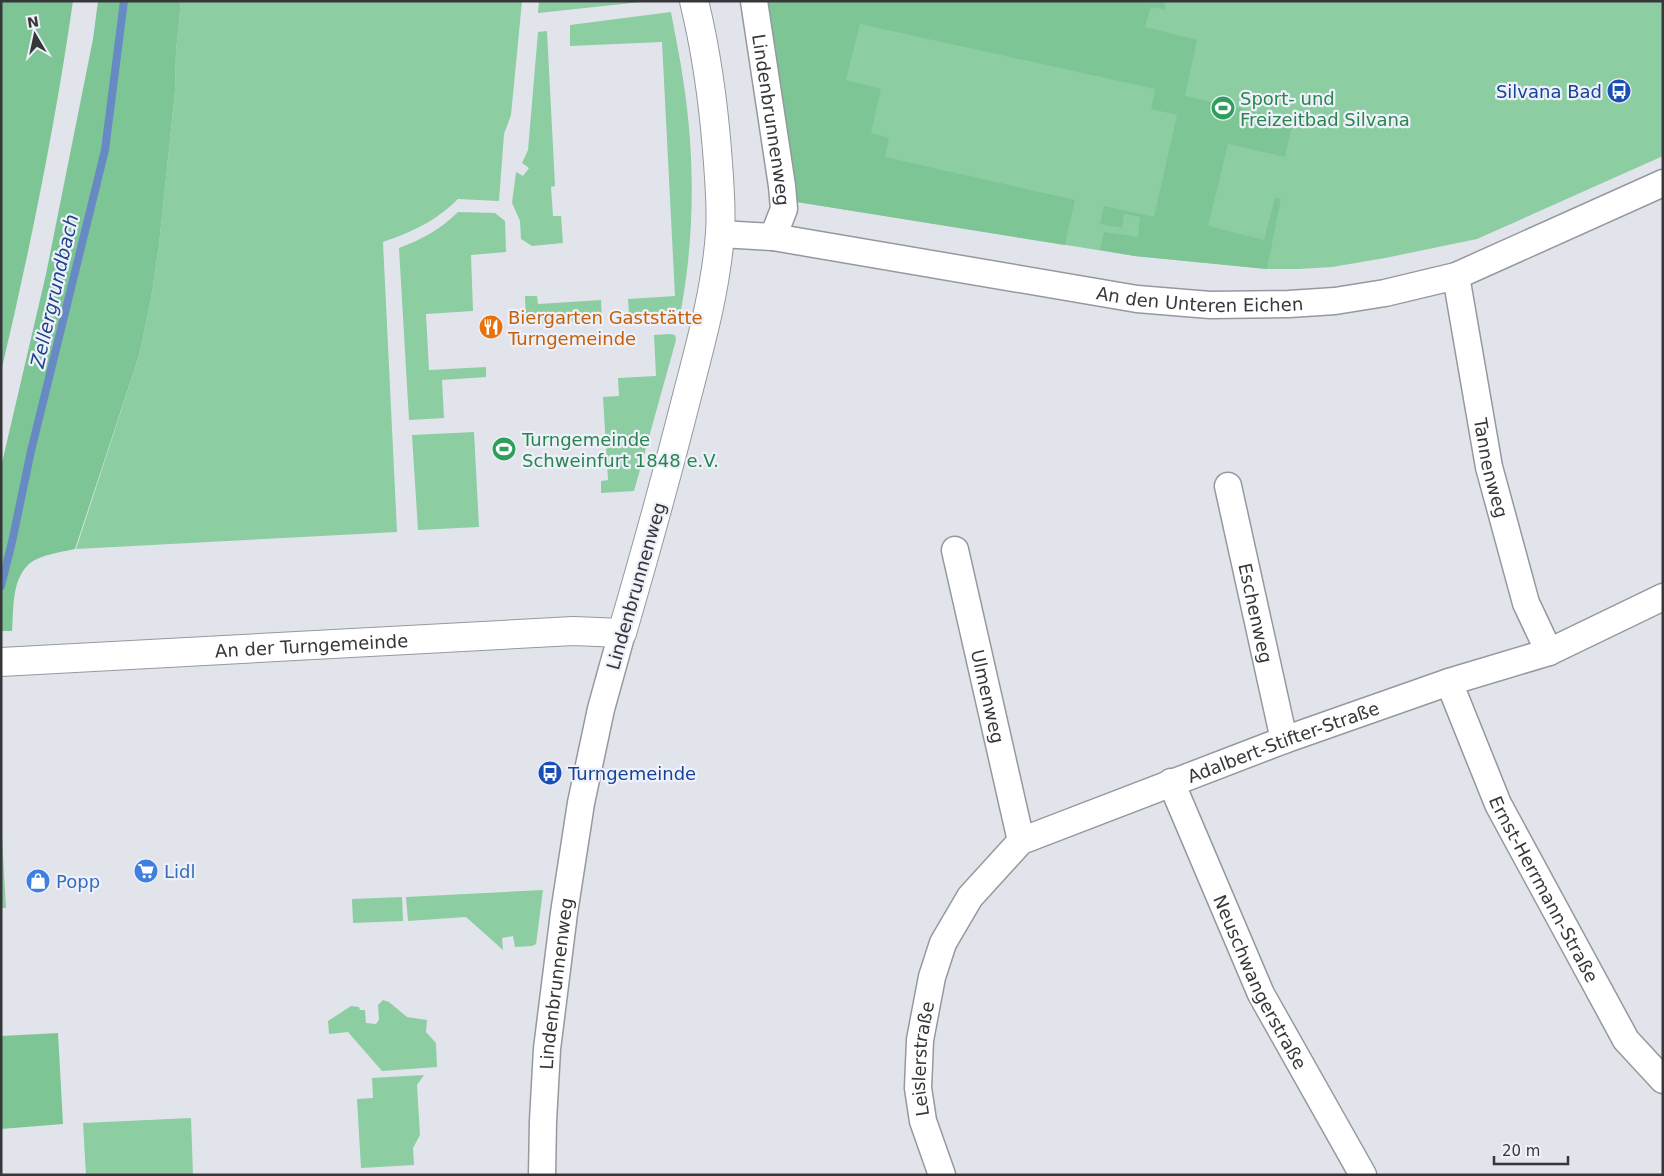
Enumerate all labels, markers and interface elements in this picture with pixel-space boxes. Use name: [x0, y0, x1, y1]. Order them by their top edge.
north arrow: [10, 10, 60, 60]
text: N: [26, 13, 40, 31]
street label: Lindenbrunnenweg: [749, 32, 794, 206]
bus stop icon: Silvana Bad: [1606, 78, 1632, 104]
place label: Silvana Bad: [1496, 81, 1602, 102]
place label: Sport- und Freizeitbad Silvana: [1240, 88, 1410, 130]
sports icon: Sport- und Freizeitbad Silvana: [1210, 95, 1236, 121]
water label: Zellergrundbach: [25, 212, 82, 371]
street label: An den Unteren Eichen: [1095, 282, 1304, 316]
place label: Biergarten Gaststätte Turngemeinde: [507, 307, 703, 349]
restaurant icon: Biergarten Gaststätte Turngemeinde: [478, 314, 504, 340]
street label: Tannenweg: [1470, 415, 1513, 520]
place label: Turngemeinde Schweinfurt 1848 e.V.: [521, 429, 719, 471]
sports icon: Turngemeinde Schweinfurt 1848 e.V.: [491, 436, 517, 462]
street label: Lindenbrunnenweg: [602, 500, 670, 672]
street label: Eschenweg: [1235, 561, 1277, 665]
street label: An der Turngemeinde: [214, 629, 409, 661]
street label: Ulmenweg: [967, 647, 1009, 745]
street label: Adalbert-Stifter-Straße: [1184, 697, 1382, 787]
bus stop icon: Turngemeinde: [537, 760, 563, 786]
place label: Turngemeinde: [567, 763, 696, 784]
street label: Ernst-Herrmann-Straße: [1485, 793, 1603, 986]
supermarket icon: Lidl: [133, 858, 159, 884]
place label: Lidl: [164, 861, 195, 882]
shop icon: Popp: [25, 868, 51, 894]
place label: Popp: [56, 871, 100, 892]
street label: Neuschwangerstraße: [1210, 892, 1312, 1073]
street label: Lindenbrunnenweg: [535, 896, 577, 1070]
street label: Leislerstraße: [907, 999, 938, 1118]
scale bar: [1494, 1134, 1568, 1166]
text: 20 m: [1502, 1142, 1540, 1160]

